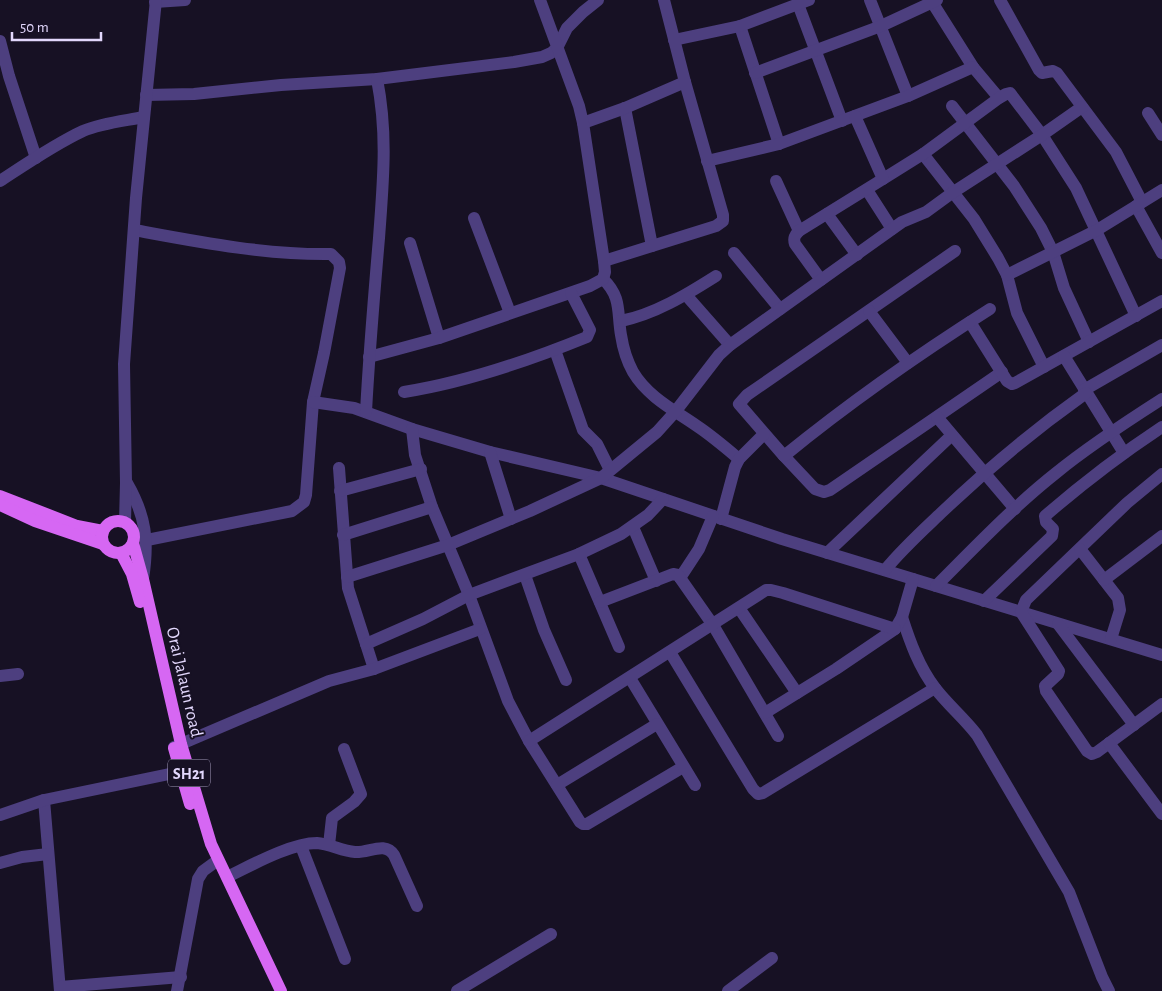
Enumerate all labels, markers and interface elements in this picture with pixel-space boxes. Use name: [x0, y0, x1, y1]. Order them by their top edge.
scale bar: [12, 10, 101, 42]
text: 50 m: [20, 20, 49, 35]
street label: Orai Jalaun road: [163, 625, 205, 739]
road number: SH21: [168, 760, 210, 786]

